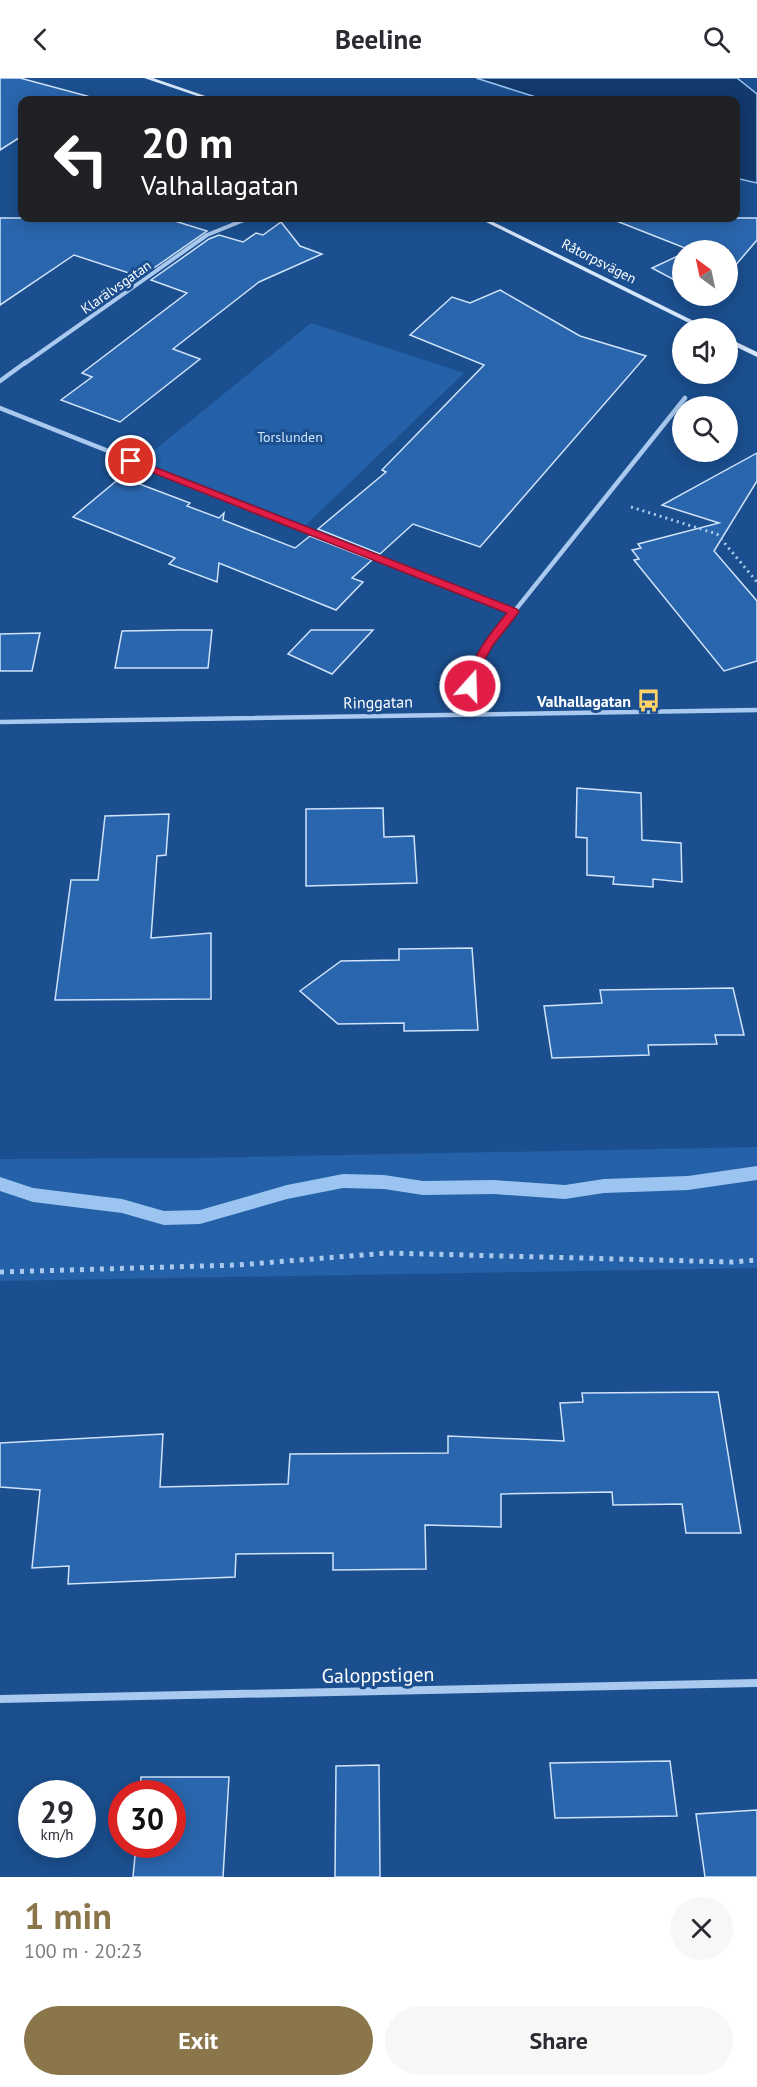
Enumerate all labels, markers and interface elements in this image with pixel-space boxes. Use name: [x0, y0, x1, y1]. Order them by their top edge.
text: Beeline: [335, 22, 422, 56]
icon: back: [24, 23, 57, 56]
icon: search: [700, 23, 733, 56]
text: 20 m: [141, 115, 233, 170]
icon: left: [42, 120, 120, 198]
text: Valhallagatan: [141, 168, 299, 202]
street label: Råtorpsvägen: [559, 234, 639, 288]
north arrow: [672, 240, 738, 306]
map controls: [672, 240, 738, 462]
street label: Klarälvsgatan: [77, 256, 155, 318]
button: sound: [672, 318, 738, 384]
button: search: [672, 396, 738, 462]
park label: Torslunden: [257, 428, 323, 446]
pin: [105, 435, 156, 486]
icon: arrive: [114, 444, 147, 477]
position arrow: [438, 654, 502, 718]
bus stop icon: Valhallagatan: [636, 688, 662, 714]
street label: Ringgatan: [343, 691, 413, 713]
place label: Valhallagatan: [536, 691, 631, 711]
street label: Galoppstigen: [321, 1661, 435, 1689]
speed limit sign: 30: [108, 1780, 186, 1858]
text: 29: [40, 1792, 74, 1831]
text: km/h: [41, 1825, 73, 1844]
text: 1 min: [24, 1892, 112, 1939]
button: close: [670, 1897, 733, 1960]
text: 100 m · 20:23: [24, 1938, 142, 1964]
button: Exit: [24, 2006, 373, 2075]
button: Share: [385, 2006, 733, 2075]

